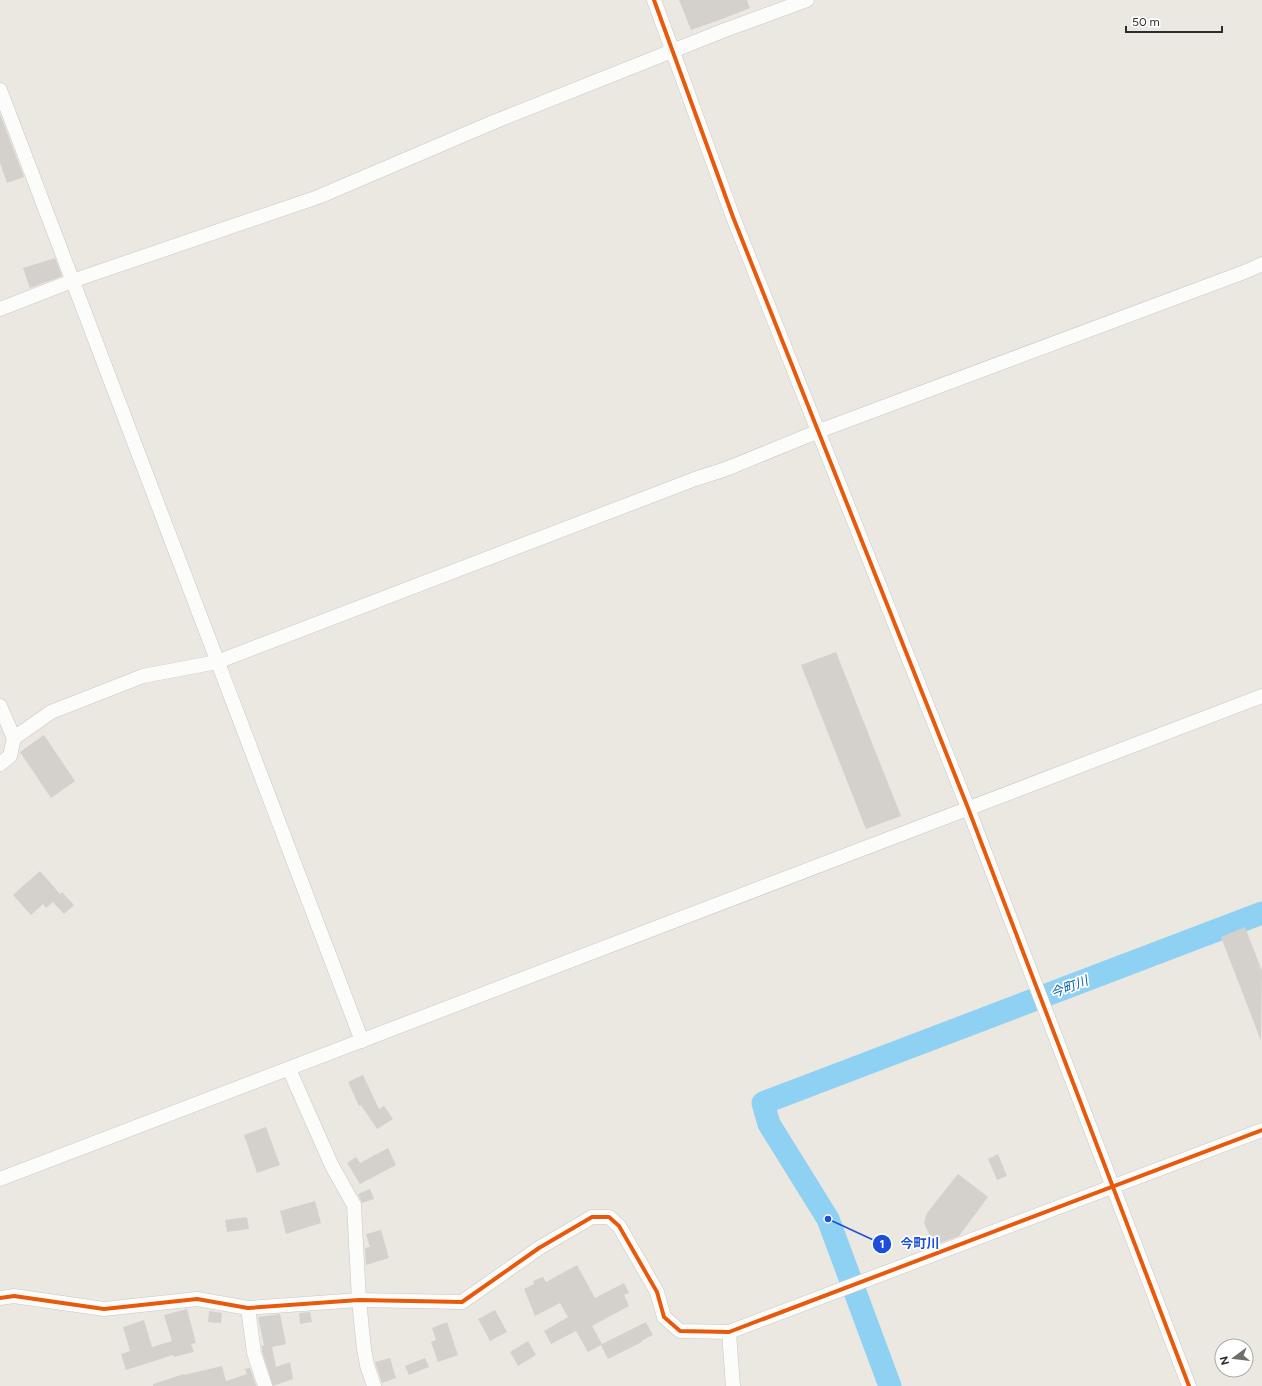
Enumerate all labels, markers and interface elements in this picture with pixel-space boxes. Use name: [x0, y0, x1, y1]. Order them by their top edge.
scale bar: [1126, 8, 1222, 34]
text: 50 m: [1132, 15, 1160, 29]
water label: 今町川: [1048, 972, 1092, 1001]
callout: 今町川: [872, 1231, 947, 1256]
text: 今町川: [900, 1236, 940, 1251]
text: 1: [879, 1237, 885, 1251]
north arrow: [1214, 1338, 1254, 1378]
text: N: [1217, 1355, 1232, 1366]

